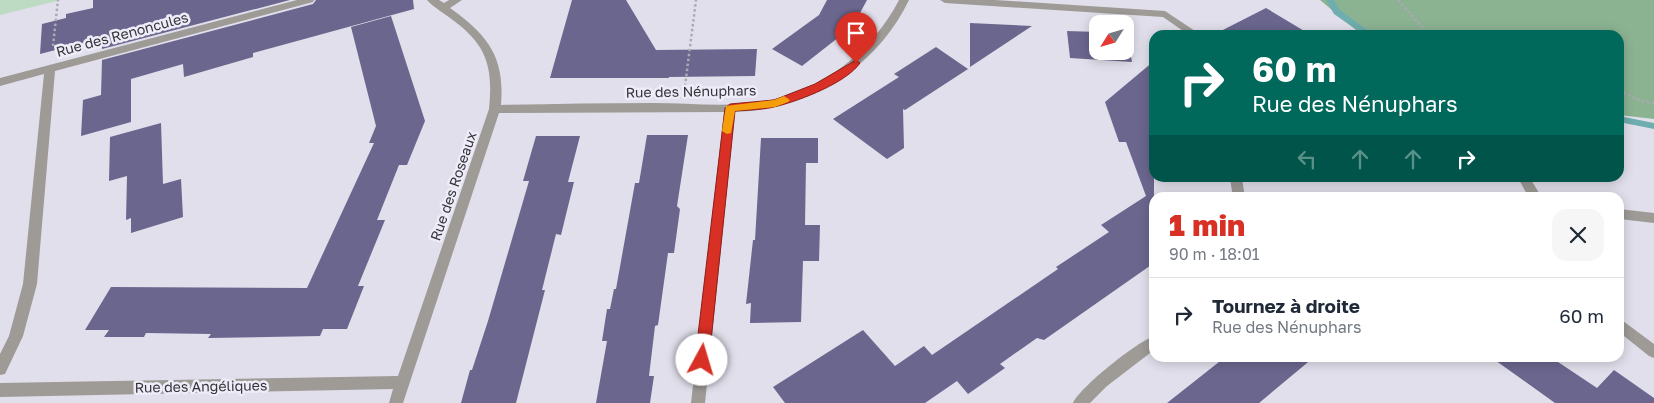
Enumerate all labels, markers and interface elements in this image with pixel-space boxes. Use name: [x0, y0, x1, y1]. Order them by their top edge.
street label: Rue des Renoncules: [54, 8, 190, 60]
pin: [835, 12, 877, 63]
north arrow: [1089, 15, 1134, 60]
map controls: [1089, 15, 1134, 60]
icon: arrive: [842, 19, 870, 47]
text: 60 m: [1252, 48, 1336, 90]
icon: right: [1169, 50, 1234, 115]
street label: Rue des Nénuphars: [625, 81, 757, 101]
text: Rue des Nénuphars: [1252, 90, 1458, 117]
street label: Rue des Roseaux: [426, 129, 480, 243]
icon: left: [1293, 145, 1321, 173]
icon: ahead: [1346, 145, 1374, 173]
icon: ahead: [1399, 145, 1427, 173]
icon: right: [1452, 145, 1480, 173]
text: 1 min: [1169, 207, 1245, 243]
button: close: [1552, 209, 1604, 261]
text: 90 m · 18:01: [1169, 244, 1260, 264]
text: Tournez à droite: [1212, 294, 1360, 317]
icon: right: [1169, 301, 1197, 329]
text: 60 m: [1559, 304, 1604, 327]
text: Rue des Nénuphars: [1212, 317, 1362, 337]
position arrow: [675, 333, 727, 385]
street label: Rue des Angéliques: [135, 376, 267, 396]

